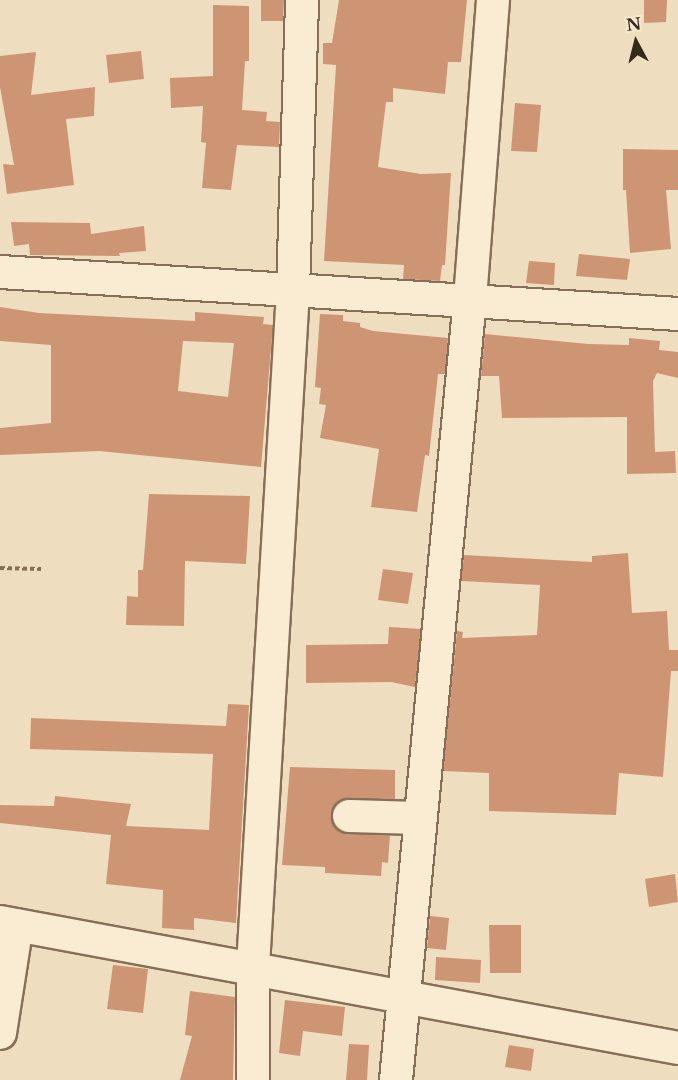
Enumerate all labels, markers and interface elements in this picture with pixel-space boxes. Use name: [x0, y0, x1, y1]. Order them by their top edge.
north arrow: [606, 12, 666, 72]
text: N: [625, 13, 642, 35]

